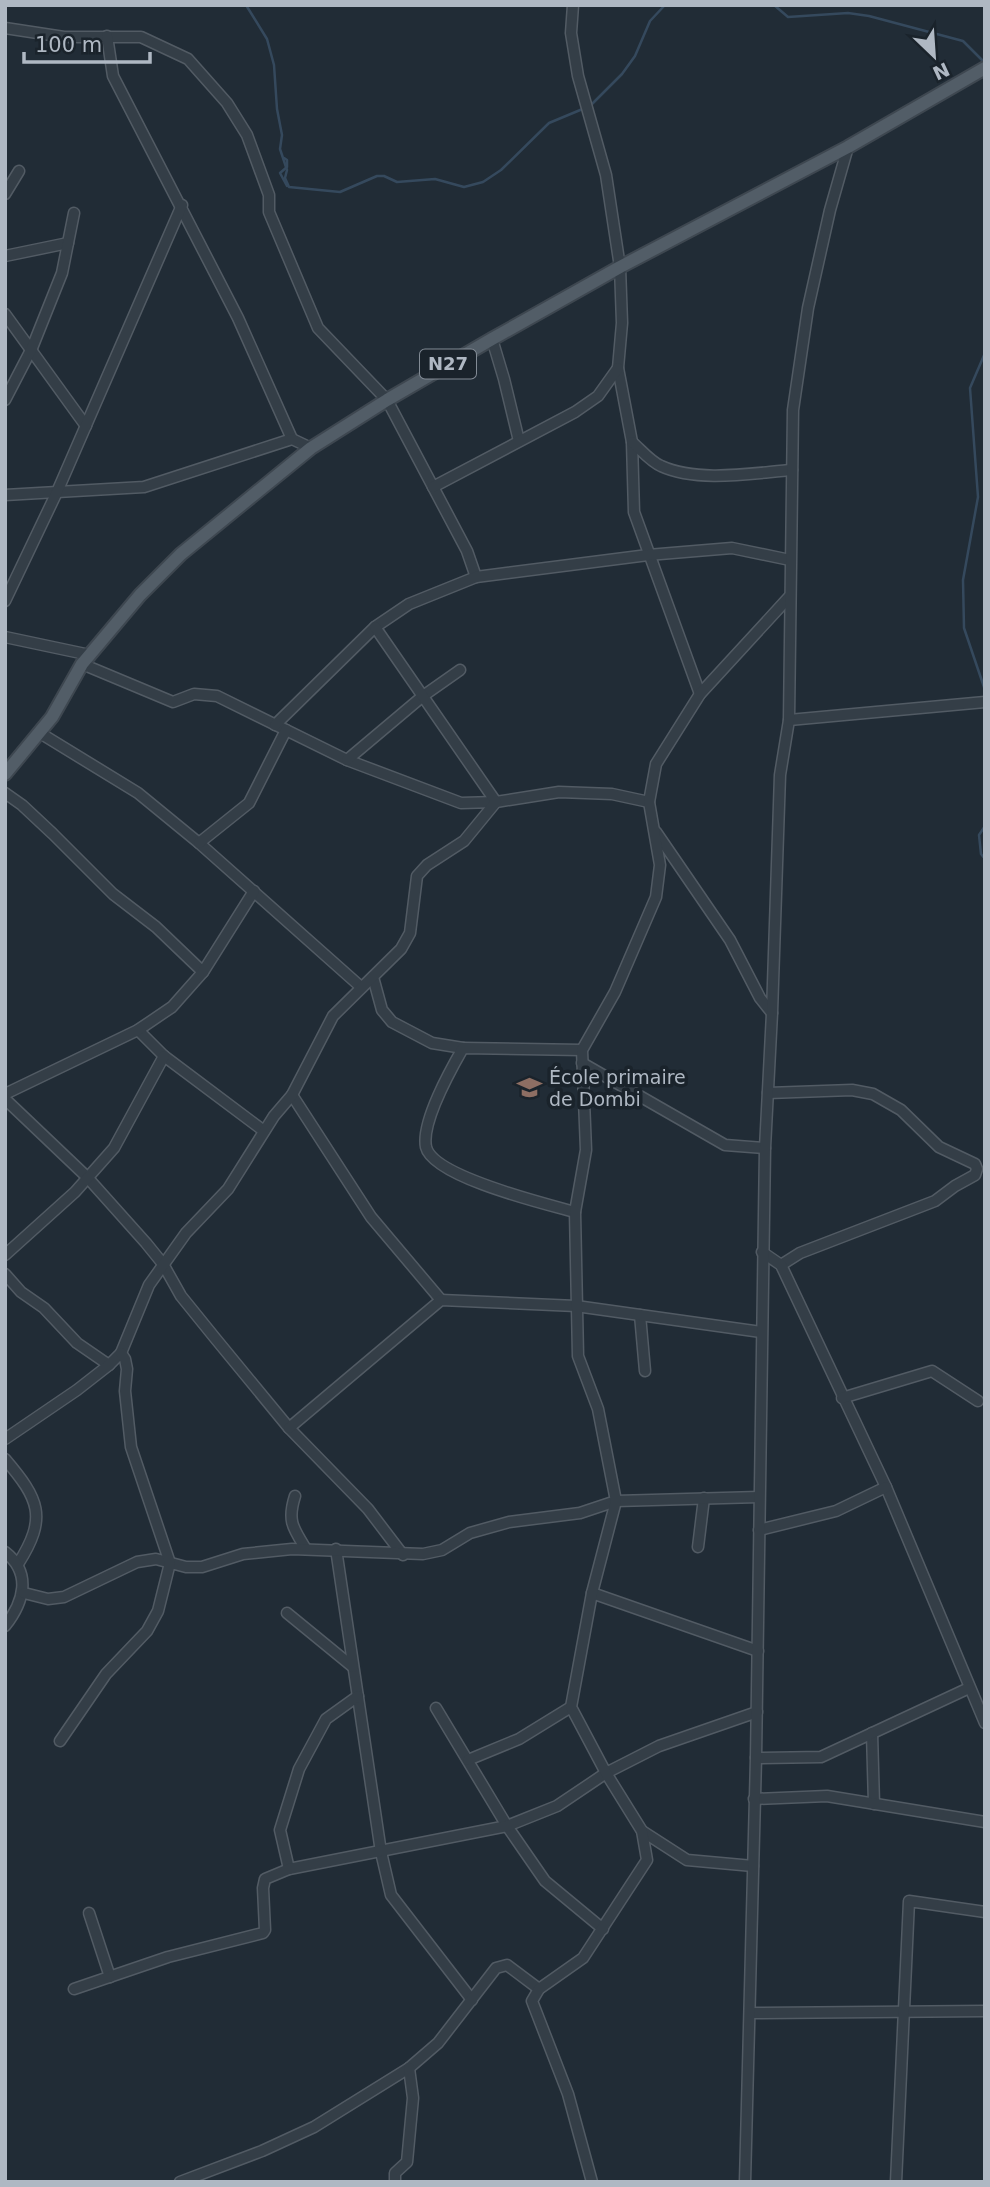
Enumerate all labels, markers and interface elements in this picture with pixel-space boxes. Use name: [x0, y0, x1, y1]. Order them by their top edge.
scale bar: [24, 21, 150, 65]
north arrow: [899, 21, 969, 91]
text: 100 m: [35, 33, 102, 57]
text: N: [929, 58, 953, 85]
road number: N27: [420, 350, 476, 378]
place label: École primaire de Dombi: [549, 1066, 686, 1110]
school or university icon: École primaire de Dombi: [515, 1074, 543, 1102]

